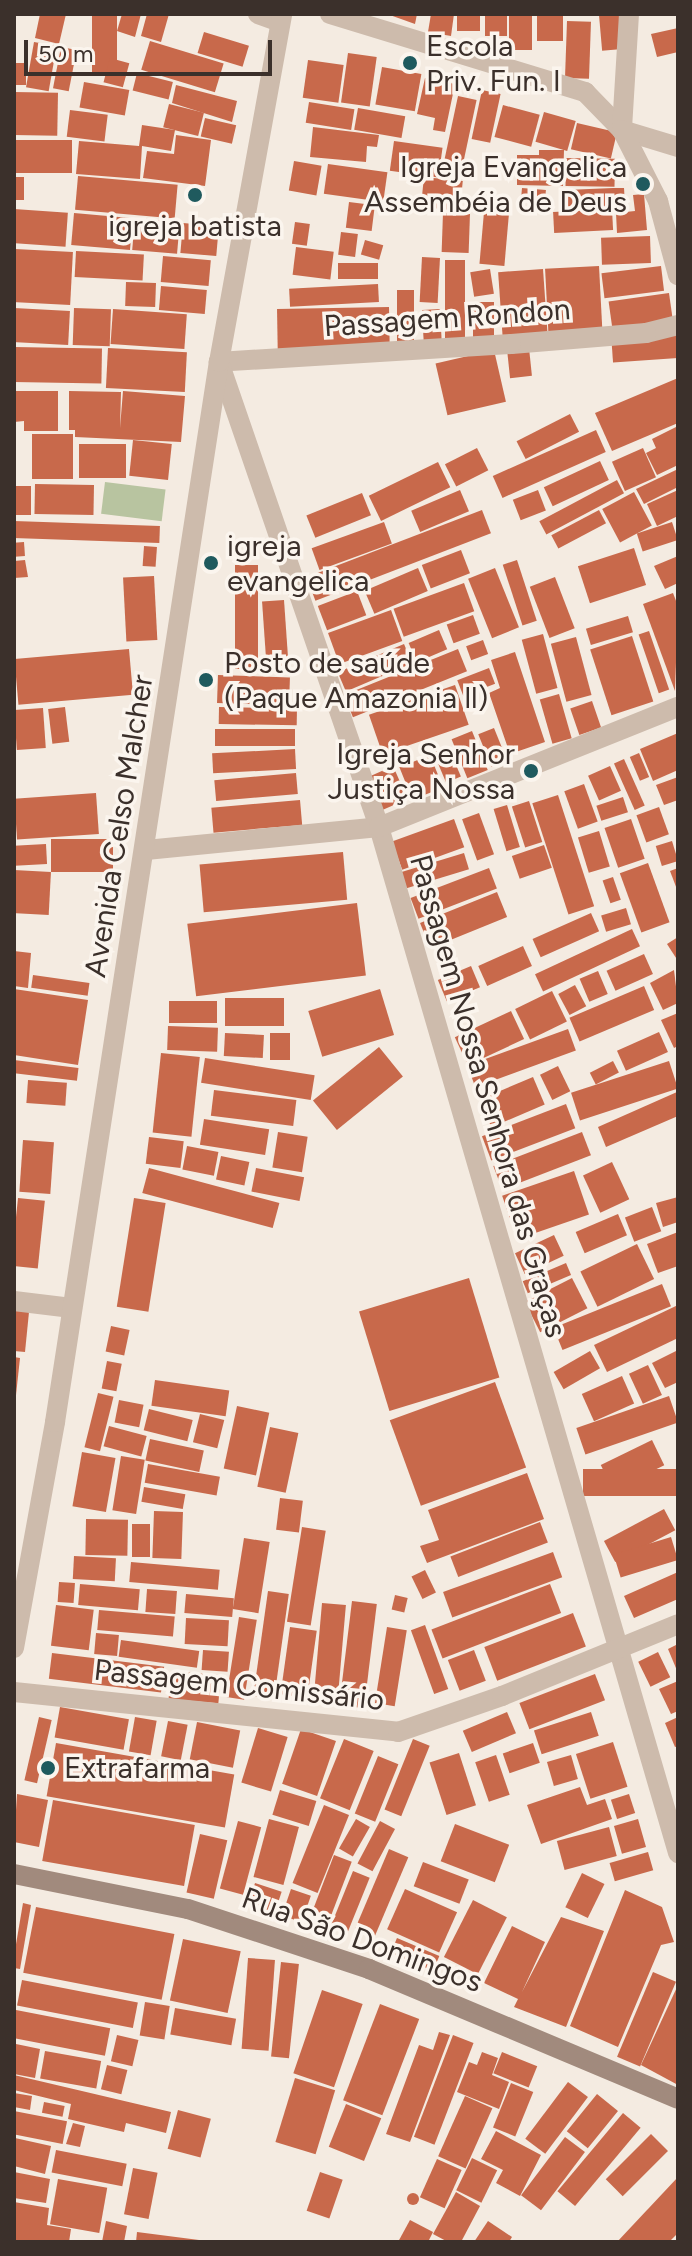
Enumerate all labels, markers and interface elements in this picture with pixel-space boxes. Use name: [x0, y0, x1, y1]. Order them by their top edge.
scale bar: [28, 24, 276, 74]
place label: Escola Priv. Fun. I: [426, 28, 561, 98]
text: 50 m: [38, 39, 94, 68]
marker: Escola Priv. Fun. I: [401, 54, 419, 72]
place label: Igreja Evangelica Assembéia de Deus: [364, 149, 627, 220]
marker: Igreja Evangelica Assembéia de Deus: [634, 175, 652, 193]
marker: igreja batista: [186, 186, 204, 204]
place label: igreja batista: [108, 208, 282, 244]
street label: Passagem Rondon: [322, 291, 572, 345]
place label: igreja evangelica: [227, 528, 369, 598]
marker: igreja evangelica: [202, 554, 220, 572]
place label: Posto de saúde (Paque Amazonia ll): [224, 645, 488, 716]
marker: Posto de saúde (Paque Amazonia ll): [195, 669, 217, 691]
street label: Avenida Celso Malcher: [77, 672, 161, 980]
place label: Igreja Senhor Justiça Nossa: [328, 736, 515, 806]
marker: Igreja Senhor Justiça Nossa: [522, 762, 540, 780]
street label: Passagem Nossa Senhora das Graças: [402, 851, 574, 1341]
street label: Passagem Comissário: [92, 1652, 386, 1718]
place label: Extrafarma: [64, 1750, 210, 1786]
marker: Extrafarma: [39, 1759, 57, 1777]
street label: Rua São Domingos: [237, 1880, 487, 2000]

